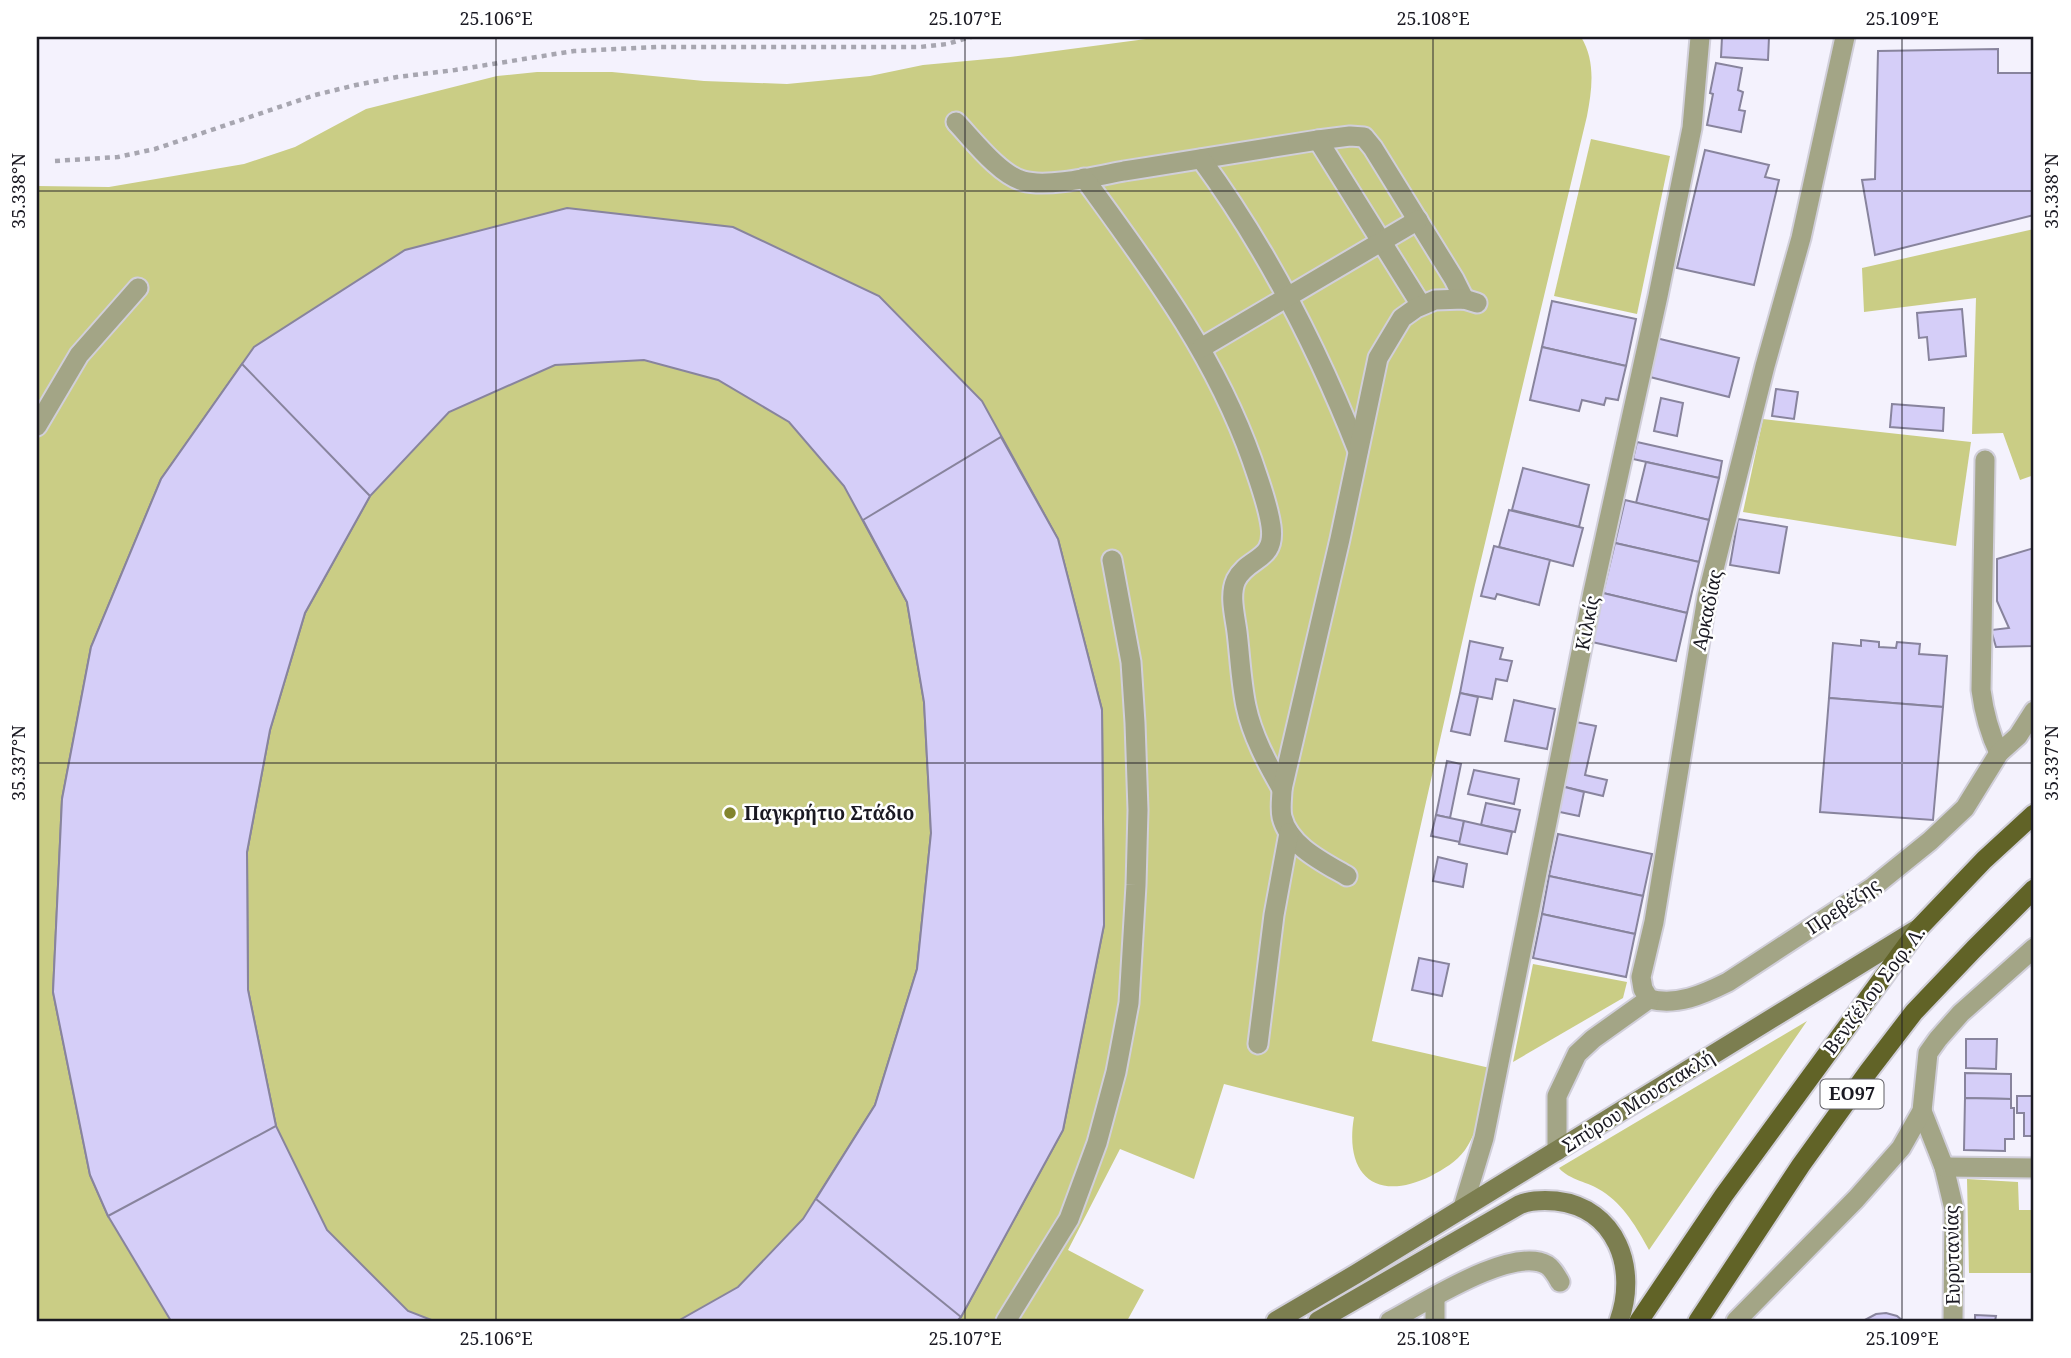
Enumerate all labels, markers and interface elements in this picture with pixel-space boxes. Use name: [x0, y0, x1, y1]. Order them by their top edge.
text: 25.106°E: [459, 6, 533, 30]
text: 25.107°E: [928, 6, 1002, 30]
text: 25.108°E: [1396, 6, 1470, 30]
text: 25.109°E: [1865, 6, 1939, 30]
text: 35.338°N: [6, 153, 30, 229]
text: 35.338°N: [2039, 153, 2063, 229]
street label: Αρκαδίας: [1686, 567, 1728, 653]
street label: Κιλκίς: [1569, 593, 1605, 653]
text: 35.337°N: [6, 725, 30, 801]
text: 35.337°N: [2039, 725, 2063, 801]
place label: Παγκρήτιο Στάδιο: [744, 800, 914, 826]
marker: Παγκρήτιο Στάδιο: [722, 805, 738, 821]
street label: Πρεβέζης: [1801, 872, 1885, 940]
street label: Βενιζέλου Σοφ. Λ.: [1817, 920, 1931, 1060]
street label: Σπύρου Μουστακλή: [1557, 1044, 1719, 1158]
road number: ΕΟ97: [1820, 1079, 1884, 1108]
street label: Ευρυτανίας: [1938, 1205, 1966, 1305]
text: 25.106°E: [459, 1326, 533, 1350]
text: 25.107°E: [928, 1326, 1002, 1350]
text: 25.108°E: [1396, 1326, 1470, 1350]
text: 25.109°E: [1865, 1326, 1939, 1350]

